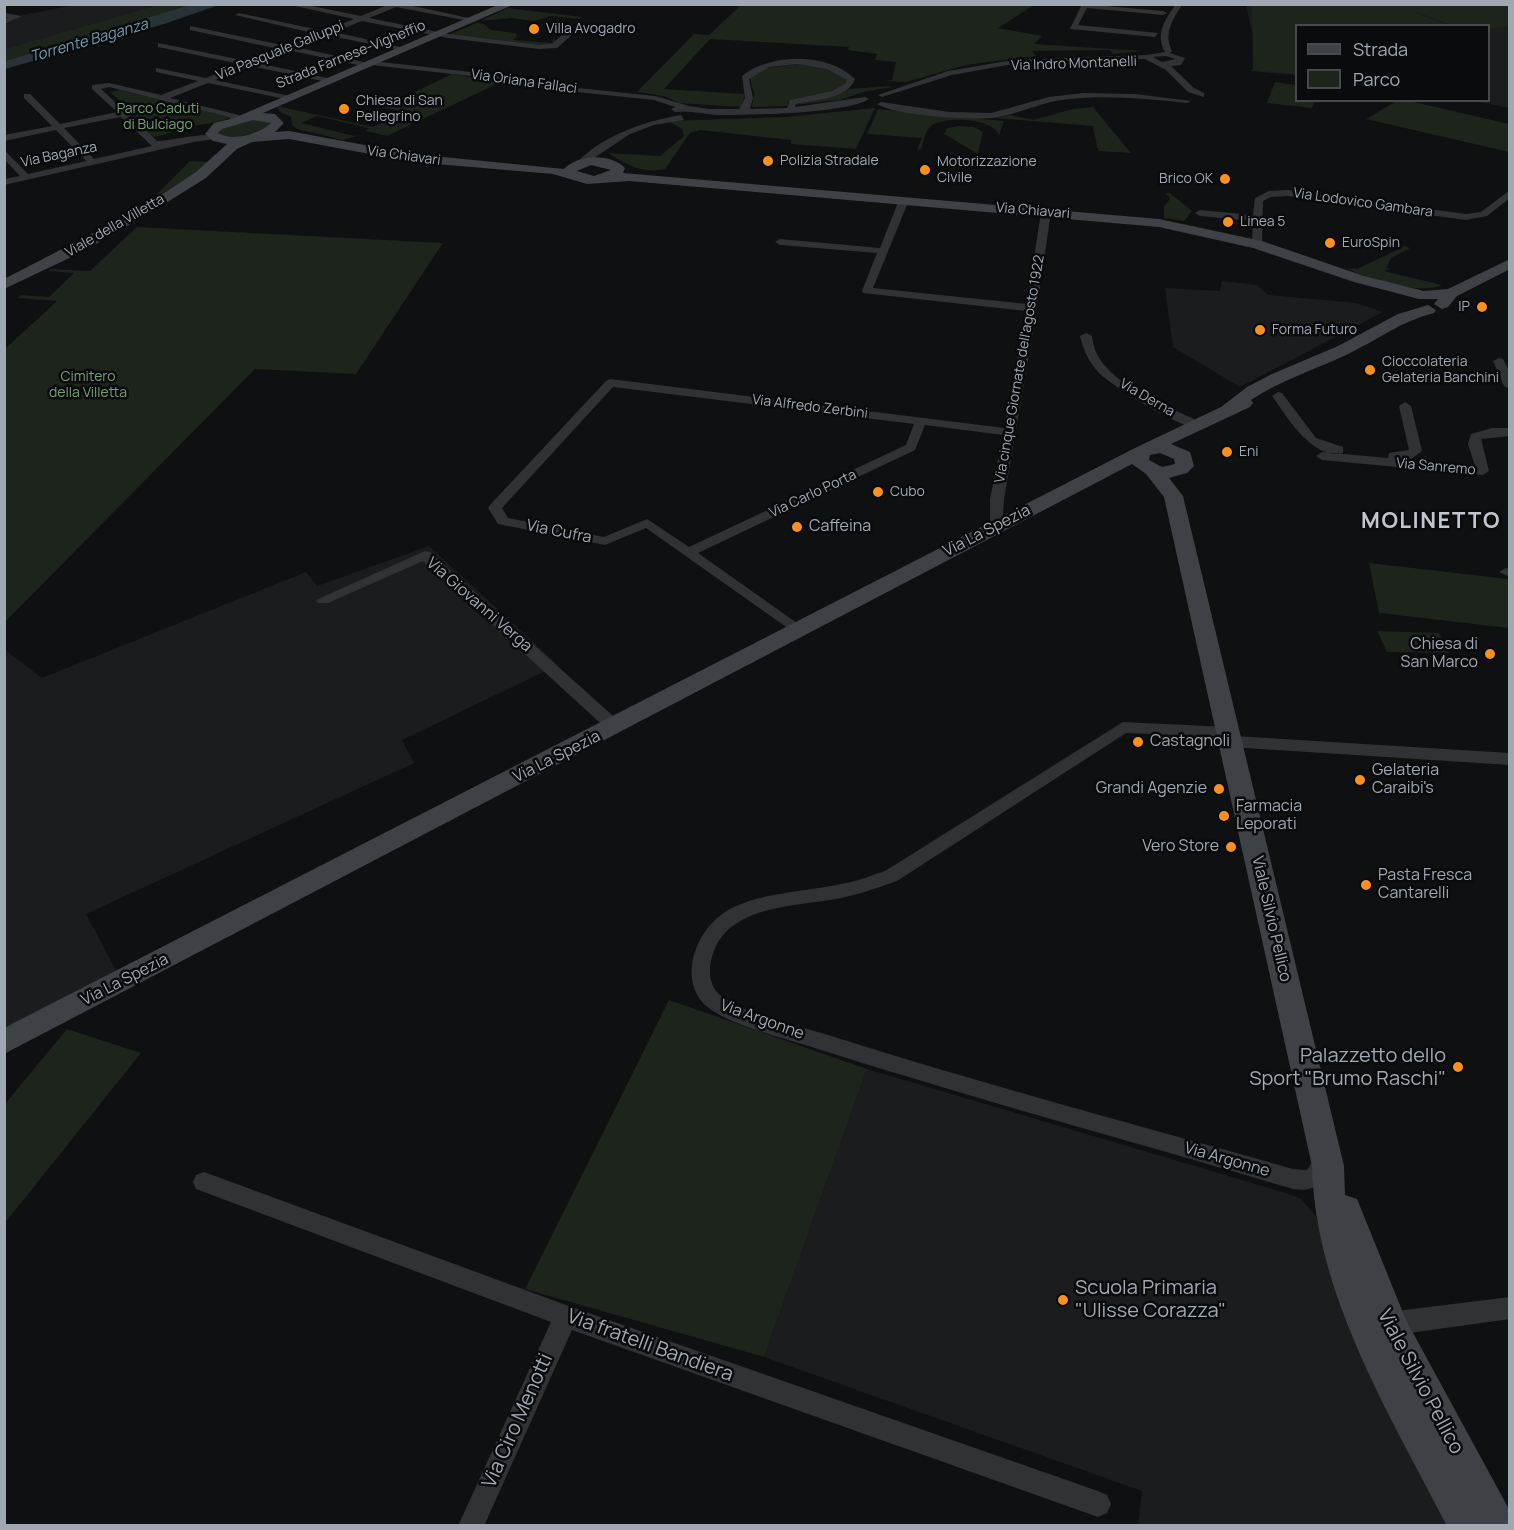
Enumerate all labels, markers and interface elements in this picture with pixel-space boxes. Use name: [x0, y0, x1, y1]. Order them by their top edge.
water label: Torrente Baganza: [28, 16, 150, 66]
street label: Strada Farnese-Vigheffio: [274, 17, 428, 93]
street label: Via Pasquale Galluppi: [214, 18, 346, 84]
place label: Villa Avogadro: [546, 21, 636, 37]
marker: Villa Avogadro: [527, 22, 541, 36]
legend: [1295, 24, 1490, 102]
text: Strada: [1353, 37, 1408, 61]
street label: Via Indro Montanelli: [1011, 53, 1137, 75]
street label: Via Oriana Fallaci: [470, 66, 578, 98]
text: Parco: [1353, 67, 1400, 91]
place label: Chiesa di San Pellegrino: [356, 93, 443, 125]
park label: Parco Caduti di Bulciago: [117, 101, 199, 134]
marker: Chiesa di San Pellegrino: [337, 102, 351, 116]
street label: Via Baganza: [19, 139, 99, 171]
street label: Via Chiavari: [366, 143, 442, 169]
place label: Polizia Stradale: [780, 153, 879, 169]
marker: Polizia Stradale: [761, 154, 775, 168]
place label: Motorizzazione Civile: [937, 154, 1037, 186]
marker: Motorizzazione Civile: [918, 163, 932, 177]
place label: Brico OK: [1159, 171, 1213, 187]
marker: Brico OK: [1218, 172, 1232, 186]
street label: Via Lodovico Gambara: [1292, 185, 1434, 221]
street label: Viale della Villetta: [63, 191, 167, 261]
street label: Via Chiavari: [995, 199, 1071, 223]
place label: Linea 5: [1240, 214, 1285, 230]
marker: Linea 5: [1221, 215, 1235, 229]
place label: EuroSpin: [1342, 235, 1400, 251]
marker: EuroSpin: [1323, 236, 1337, 250]
street label: Via cinque Giornate dell'agosto 1922: [992, 254, 1048, 484]
place label: IP: [1458, 299, 1470, 315]
marker: IP: [1475, 300, 1489, 314]
place label: Forma Futuro: [1272, 322, 1357, 338]
marker: Forma Futuro: [1253, 323, 1267, 337]
place label: Cioccolateria Gelateria Banchini: [1382, 354, 1499, 386]
marker: Cioccolateria Gelateria Banchini: [1363, 363, 1377, 377]
park label: Cimitero della Villetta: [49, 369, 127, 402]
street label: Via Derna: [1116, 376, 1178, 420]
street label: Via Alfredo Zerbini: [751, 392, 869, 422]
place label: Eni: [1239, 444, 1259, 460]
marker: Eni: [1220, 445, 1234, 459]
street label: Via Sanremo: [1396, 455, 1476, 479]
street label: Via Carlo Porta: [767, 466, 859, 522]
place label: Cubo: [890, 484, 925, 500]
marker: Cubo: [871, 485, 885, 499]
street label: Via La Spezia: [940, 501, 1034, 561]
district label: MOLINETTO: [1361, 509, 1501, 535]
street label: Via Cufra: [525, 516, 593, 548]
place label: Caffeina: [809, 517, 871, 537]
marker: Caffeina: [790, 520, 804, 534]
street label: Via Giovanni Verga: [422, 554, 536, 656]
place label: Chiesa di San Marco: [1401, 635, 1478, 673]
marker: Chiesa di San Marco: [1483, 647, 1497, 661]
street label: Via La Spezia: [510, 727, 604, 787]
place label: Castagnoli: [1150, 732, 1230, 752]
marker: Castagnoli: [1131, 735, 1145, 749]
place label: Gelateria Caraibi's: [1372, 761, 1439, 799]
marker: Gelateria Caraibi's: [1353, 773, 1367, 787]
place label: Grandi Agenzie: [1096, 779, 1207, 799]
marker: Grandi Agenzie: [1212, 782, 1226, 796]
place label: Farmacia Leporati: [1236, 797, 1302, 835]
marker: Farmacia Leporati: [1217, 809, 1231, 823]
place label: Vero Store: [1142, 837, 1219, 857]
marker: Vero Store: [1224, 840, 1238, 854]
street label: Viale Silvio Pellico: [1247, 854, 1295, 984]
place label: Pasta Fresca Cantarelli: [1378, 866, 1472, 904]
marker: Pasta Fresca Cantarelli: [1359, 878, 1373, 892]
street label: Via La Spezia: [78, 950, 172, 1010]
street label: Via Argonne: [717, 996, 807, 1044]
place label: Palazzetto dello Sport "Brumo Raschi": [1249, 1044, 1446, 1091]
marker: Palazzetto dello Sport "Brumo Raschi": [1451, 1060, 1465, 1074]
street label: Via Argonne: [1182, 1139, 1272, 1181]
place label: Scuola Primaria "Ulisse Corazza": [1075, 1276, 1226, 1323]
marker: Scuola Primaria "Ulisse Corazza": [1056, 1293, 1070, 1307]
street label: Via fratelli Bandiera: [564, 1305, 736, 1387]
street label: Viale Silvio Pellico: [1372, 1306, 1468, 1458]
street label: Via Ciro Menotti: [478, 1350, 558, 1492]

